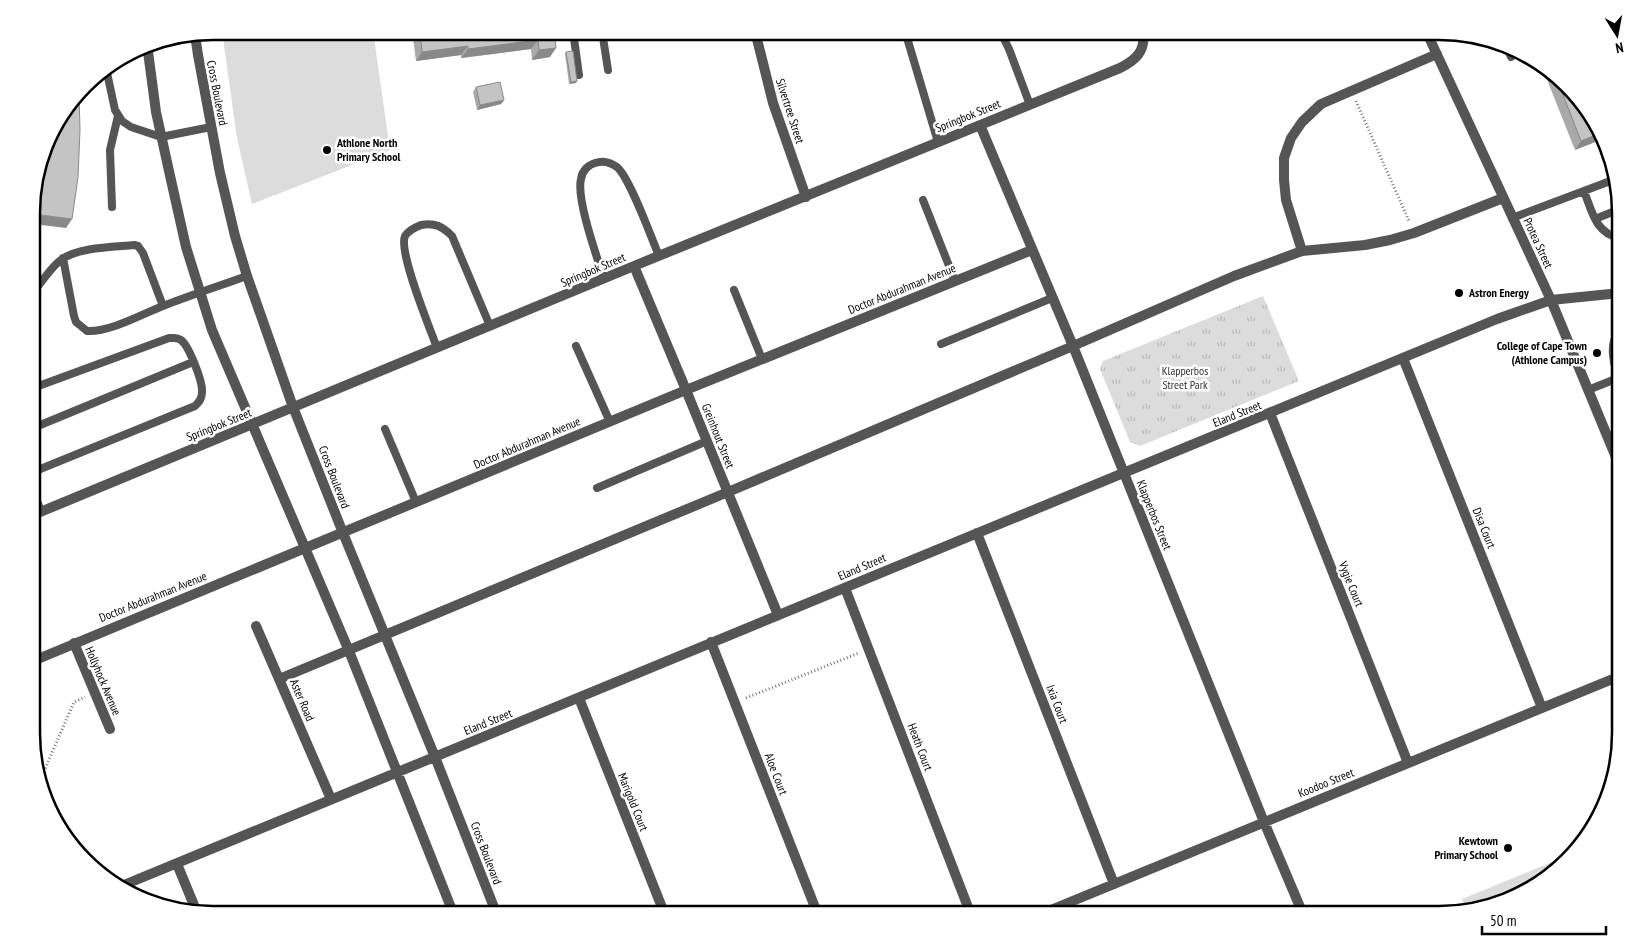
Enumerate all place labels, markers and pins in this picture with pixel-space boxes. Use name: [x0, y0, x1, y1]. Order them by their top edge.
place label: Athlone North Primary School: [336, 135, 401, 164]
marker: Athlone North Primary School: [321, 144, 333, 156]
place label: Astron Energy: [1468, 285, 1529, 300]
marker: Astron Energy: [1453, 287, 1465, 299]
place label: College of Cape Town (Athlone Campus): [1497, 338, 1587, 367]
marker: College of Cape Town (Athlone Campus): [1591, 347, 1603, 359]
place label: Kewtown Primary School: [1435, 833, 1498, 862]
marker: Kewtown Primary School: [1502, 842, 1514, 854]

